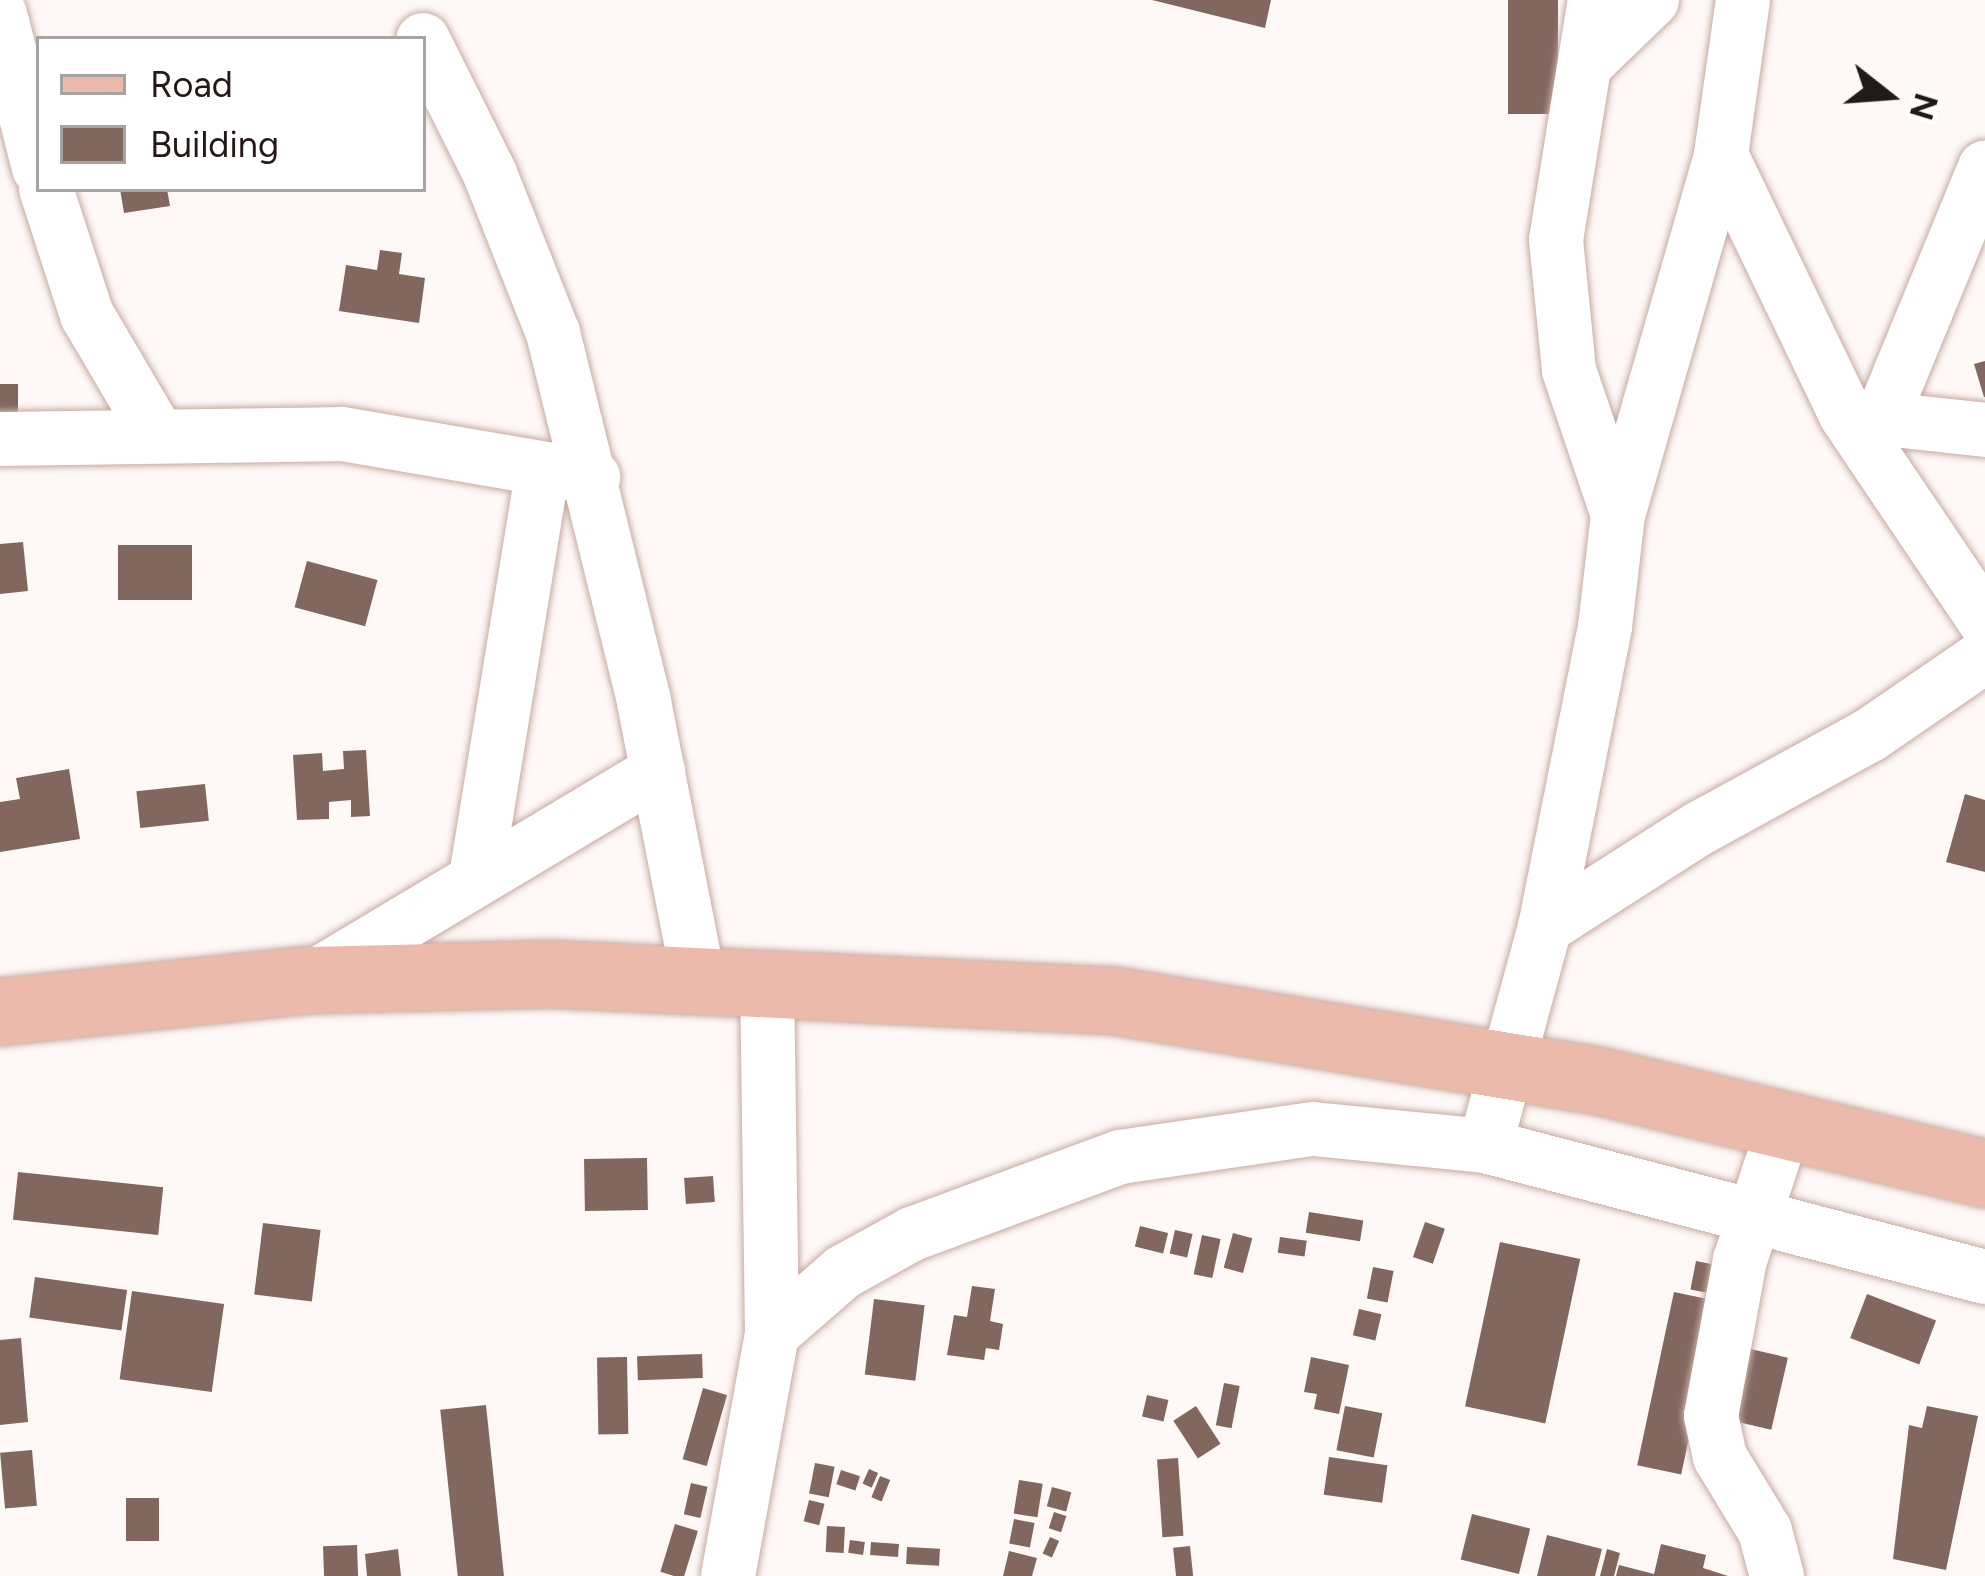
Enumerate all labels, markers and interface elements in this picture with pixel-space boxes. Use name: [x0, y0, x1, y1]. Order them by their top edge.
legend: [36, 36, 426, 192]
north arrow: [1829, 36, 1949, 156]
text: Road: [150, 63, 233, 106]
text: N: [1902, 89, 1946, 125]
text: Building: [150, 123, 279, 166]

